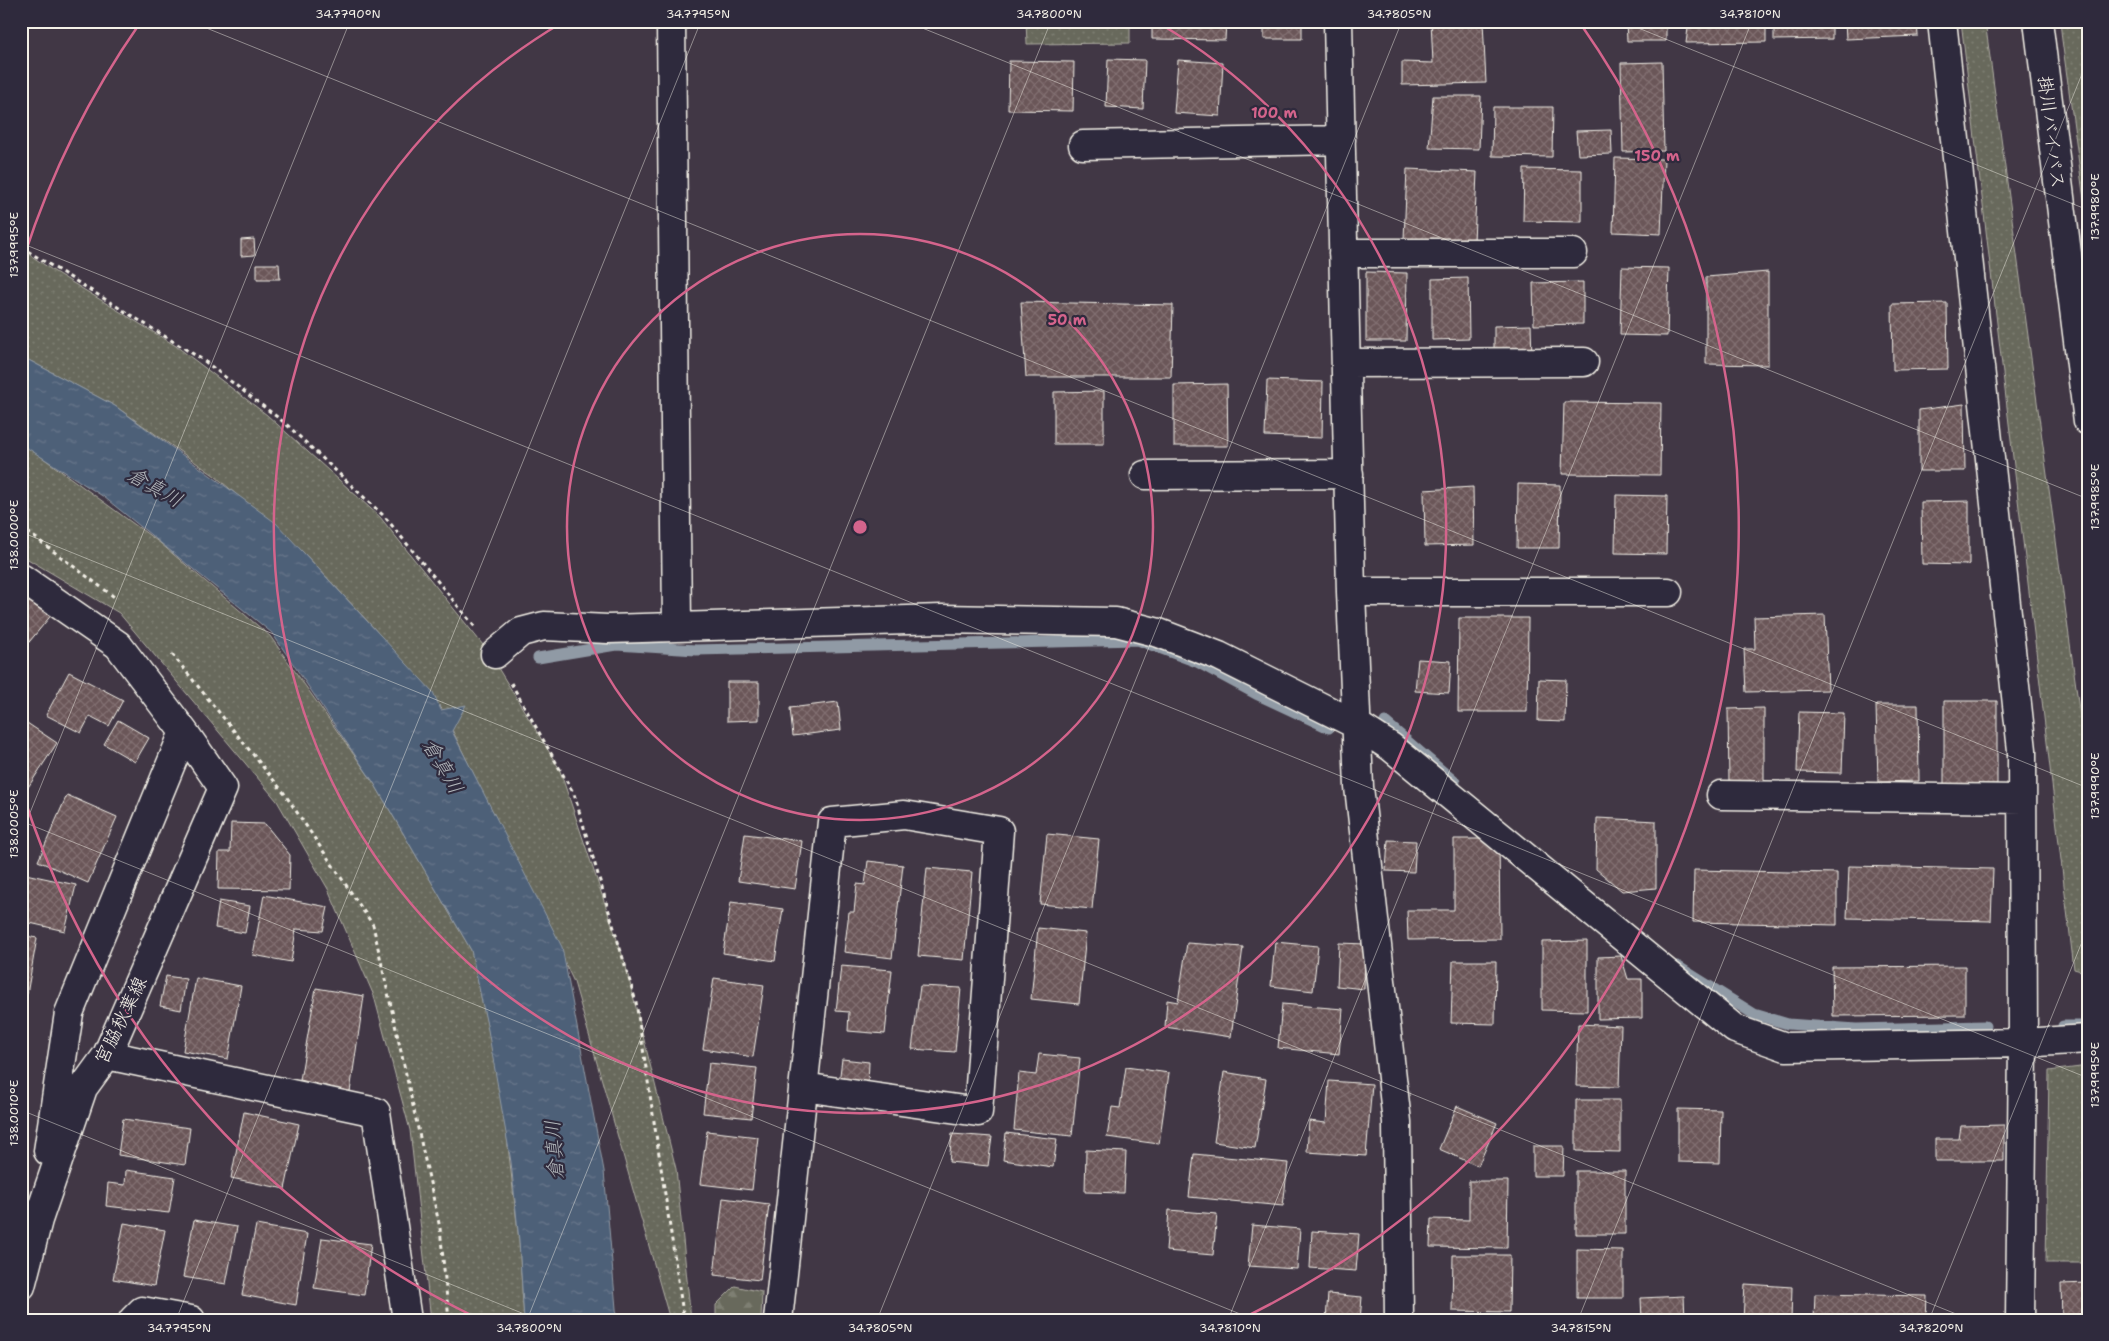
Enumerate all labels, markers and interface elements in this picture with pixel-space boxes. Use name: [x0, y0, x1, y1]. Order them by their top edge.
text: 34.7790°N: [315, 6, 381, 22]
text: 34.7795°N: [666, 6, 730, 22]
text: 34.7800°N: [1016, 6, 1082, 22]
text: 34.7805°N: [1367, 6, 1431, 22]
text: 34.7810°N: [1719, 6, 1781, 22]
street label: 掛川バイパス: [2032, 74, 2071, 190]
text: 100 m: [1251, 103, 1297, 123]
text: 150 m: [1634, 146, 1680, 166]
text: 137.9980°E: [2087, 173, 2103, 241]
text: 137.9995°E: [6, 212, 22, 278]
text: 50 m: [1048, 310, 1087, 330]
water label: 倉真川: [123, 461, 187, 513]
text: 137.9985°E: [2087, 464, 2103, 530]
text: 138.0000°E: [6, 500, 22, 570]
centre of rings: [851, 518, 869, 536]
water label: 倉真川: [417, 734, 469, 798]
text: 137.9990°E: [2087, 752, 2103, 820]
text: 138.0005°E: [6, 789, 22, 859]
street label: 宮脇秋葉線: [88, 972, 153, 1068]
text: 137.9995°E: [2087, 1042, 2103, 1108]
text: 138.0010°E: [6, 1080, 22, 1146]
water label: 倉真川: [539, 1119, 569, 1181]
text: 34.7795°N: [147, 1320, 211, 1336]
text: 34.7800°N: [496, 1320, 562, 1336]
text: 34.7805°N: [848, 1320, 912, 1336]
text: 34.7810°N: [1199, 1320, 1261, 1336]
text: 34.7815°N: [1550, 1320, 1612, 1336]
text: 34.7820°N: [1898, 1320, 1964, 1336]

